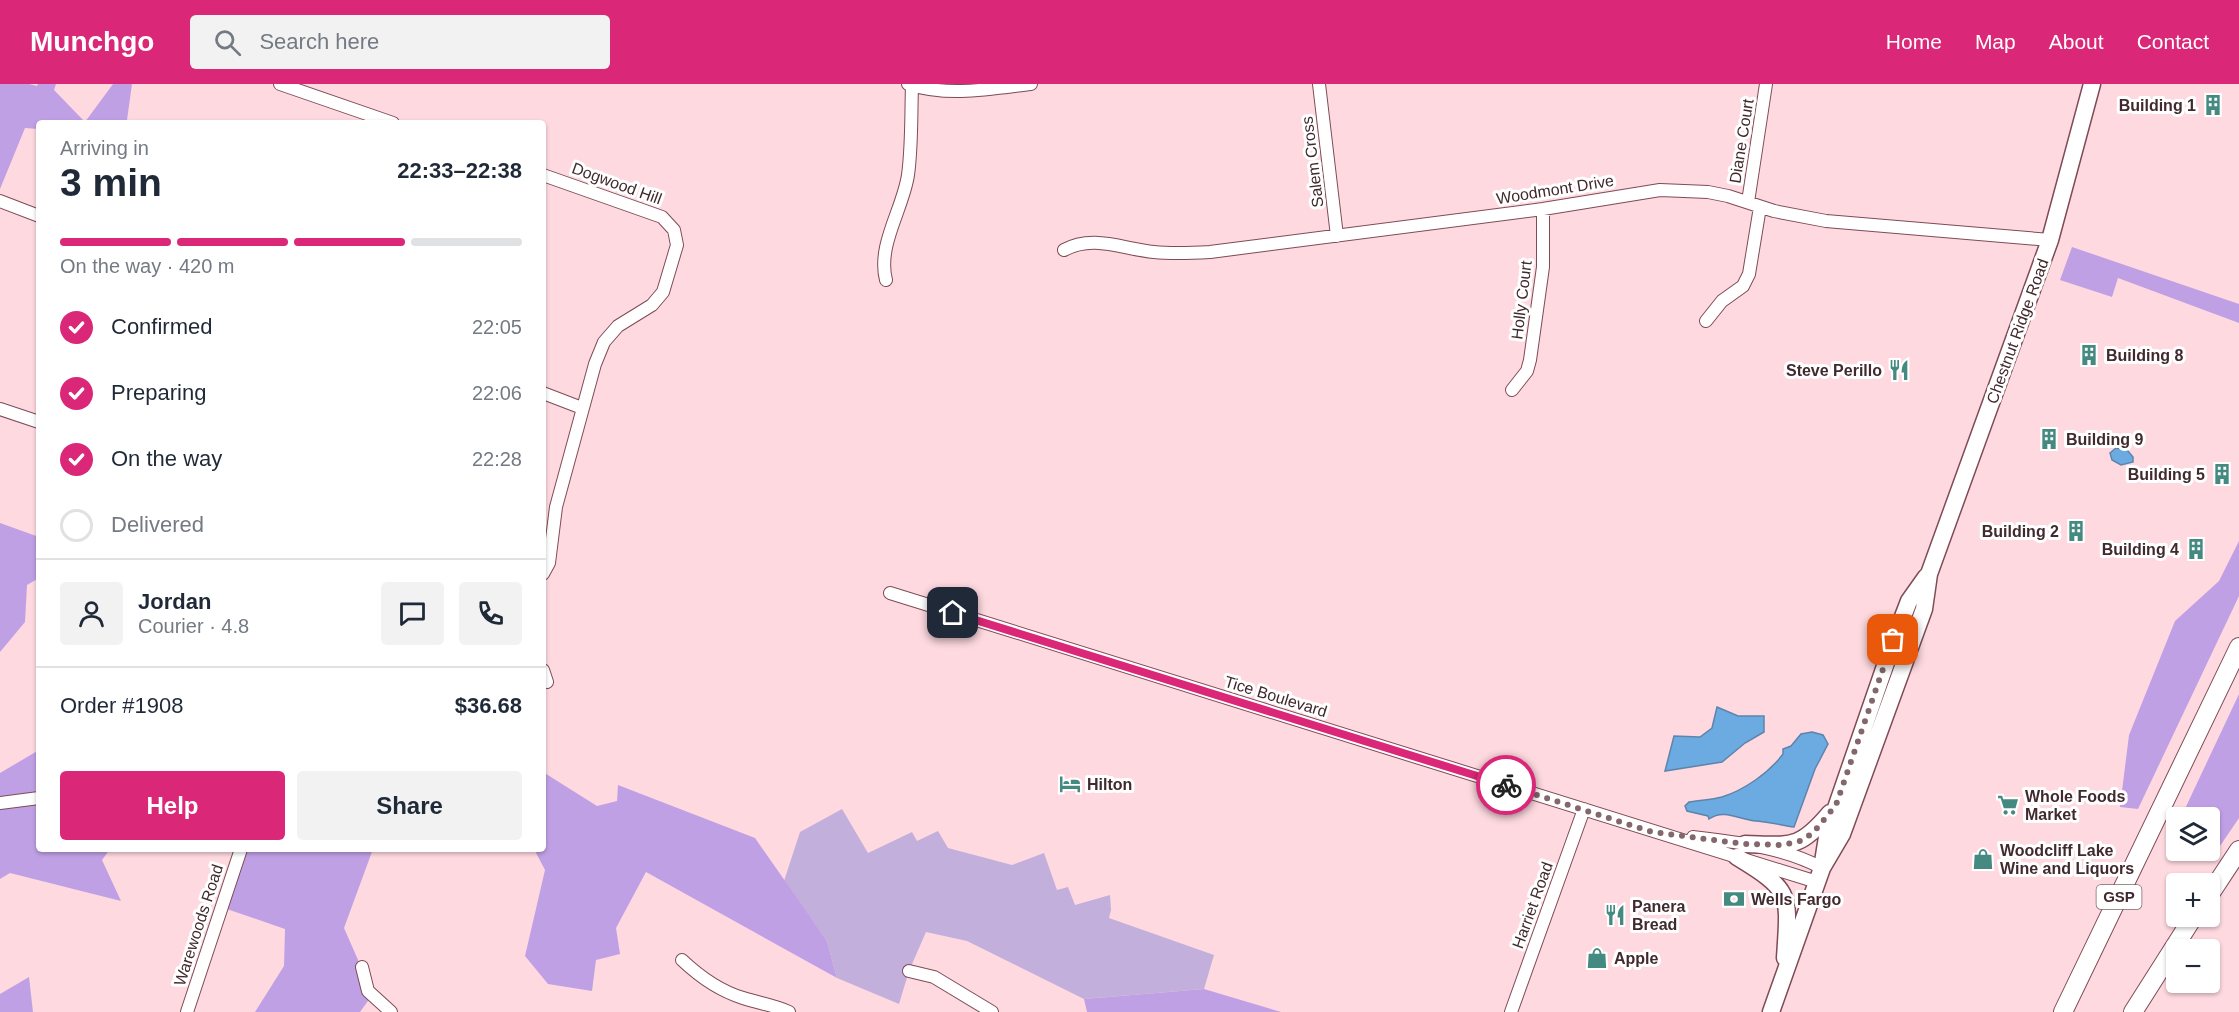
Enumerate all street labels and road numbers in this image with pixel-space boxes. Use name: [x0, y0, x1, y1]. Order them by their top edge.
street label: Diane Court: [1726, 97, 1757, 185]
street label: Salem Cross: [1298, 115, 1327, 208]
street label: Dogwood Hill: [570, 159, 664, 208]
street label: Woodmont Drive: [1495, 172, 1615, 207]
street label: Chestnut Ridge Road: [1983, 256, 2052, 406]
street label: Holly Court: [1508, 259, 1535, 340]
street label: Tice Boulevard: [1223, 673, 1329, 720]
street label: Harriet Road: [1509, 860, 1556, 951]
street label: Warewoods Road: [171, 862, 226, 988]
road number: GSP: [2096, 885, 2142, 909]

